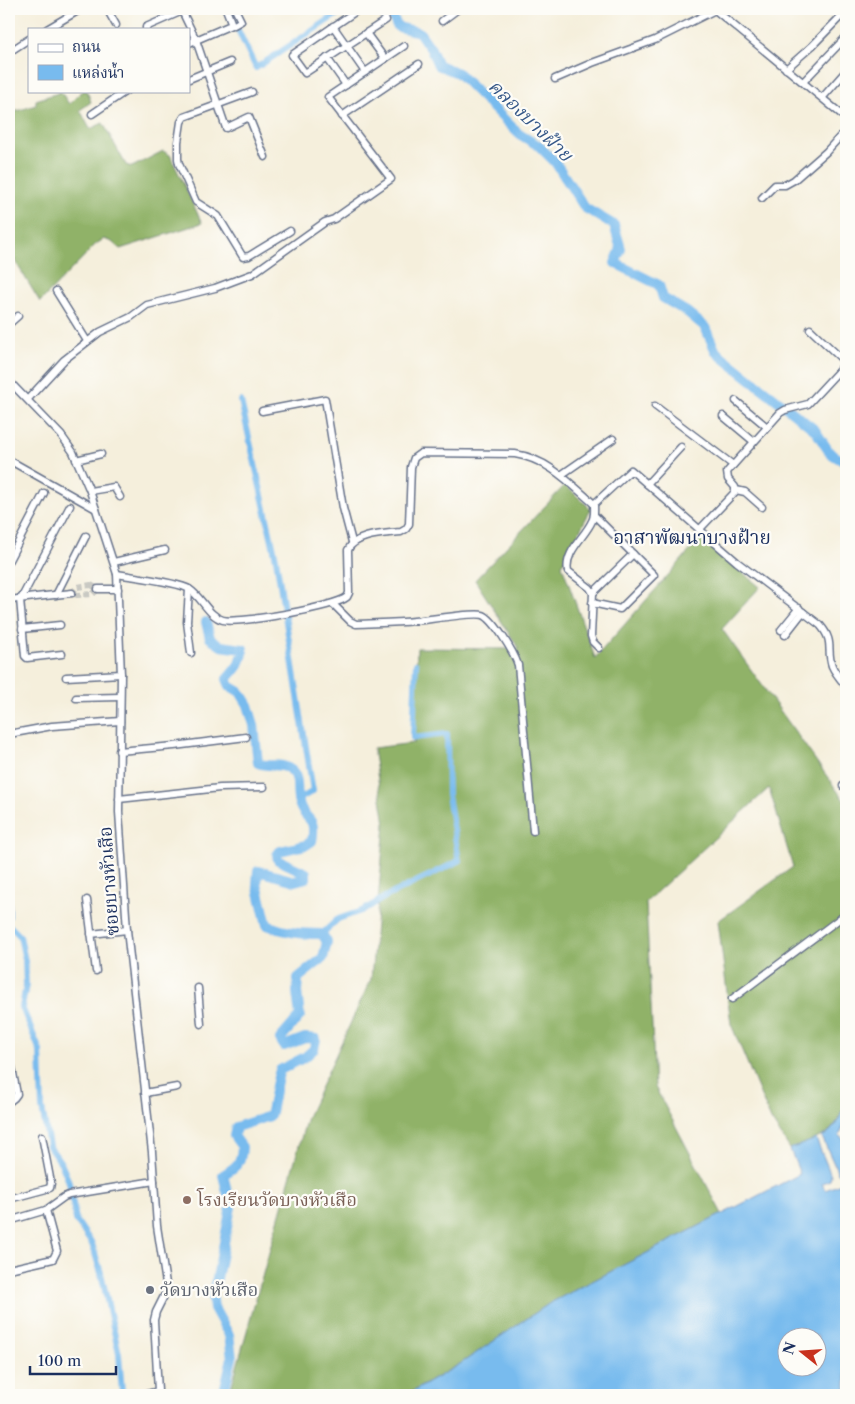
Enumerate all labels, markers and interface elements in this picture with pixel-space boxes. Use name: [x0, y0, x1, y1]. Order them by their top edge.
legend: [28, 28, 190, 92]
text: ถนน: [72, 37, 101, 56]
text: แหล่งน้ำ: [72, 62, 124, 82]
water label: คลองบางฝ้าย: [484, 75, 579, 167]
district label: อาสาพัฒนาบางฝ้าย: [613, 526, 771, 549]
street label: ซอยบางหัวเสือ: [94, 826, 124, 936]
place label: โรงเรียนวัดบางหัวเสือ: [196, 1187, 357, 1211]
marker: โรงเรียนวัดบางหัวเสือ: [181, 1194, 193, 1206]
place label: วัดบางหัวเสือ: [160, 1279, 258, 1301]
marker: วัดบางหัวเสือ: [144, 1284, 156, 1296]
north arrow: [778, 1326, 828, 1376]
text: N: [779, 1340, 800, 1357]
scale bar: [30, 1344, 116, 1376]
text: 100 m: [38, 1351, 81, 1370]

